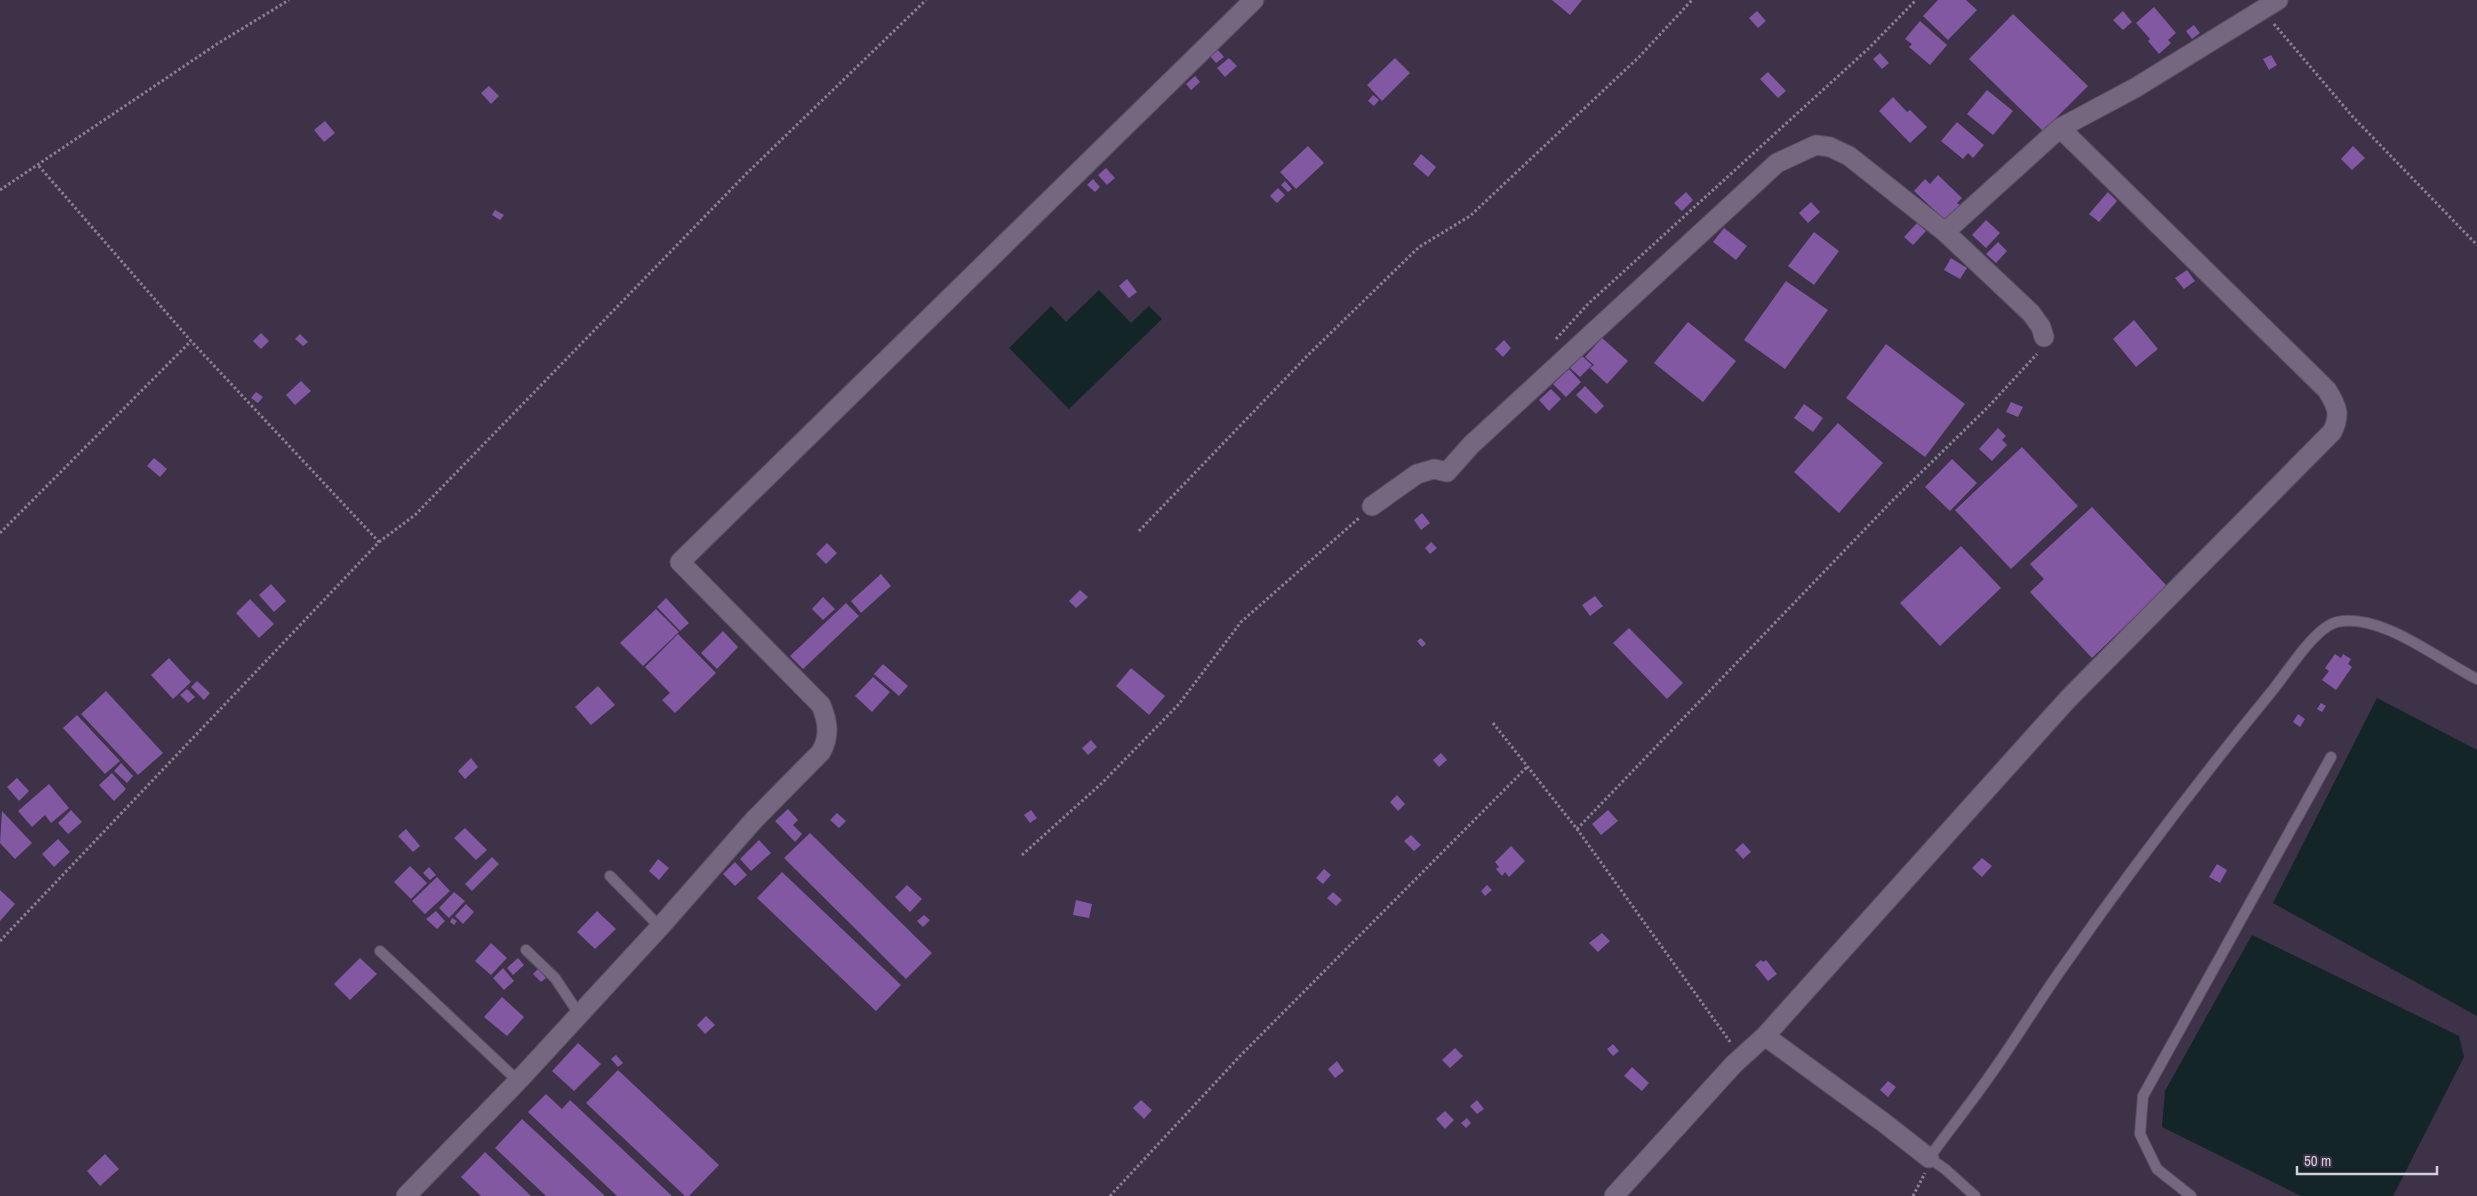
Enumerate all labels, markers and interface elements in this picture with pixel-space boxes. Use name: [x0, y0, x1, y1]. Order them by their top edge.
scale bar: [2297, 1144, 2437, 1176]
text: 50 m: [2304, 1150, 2331, 1171]

